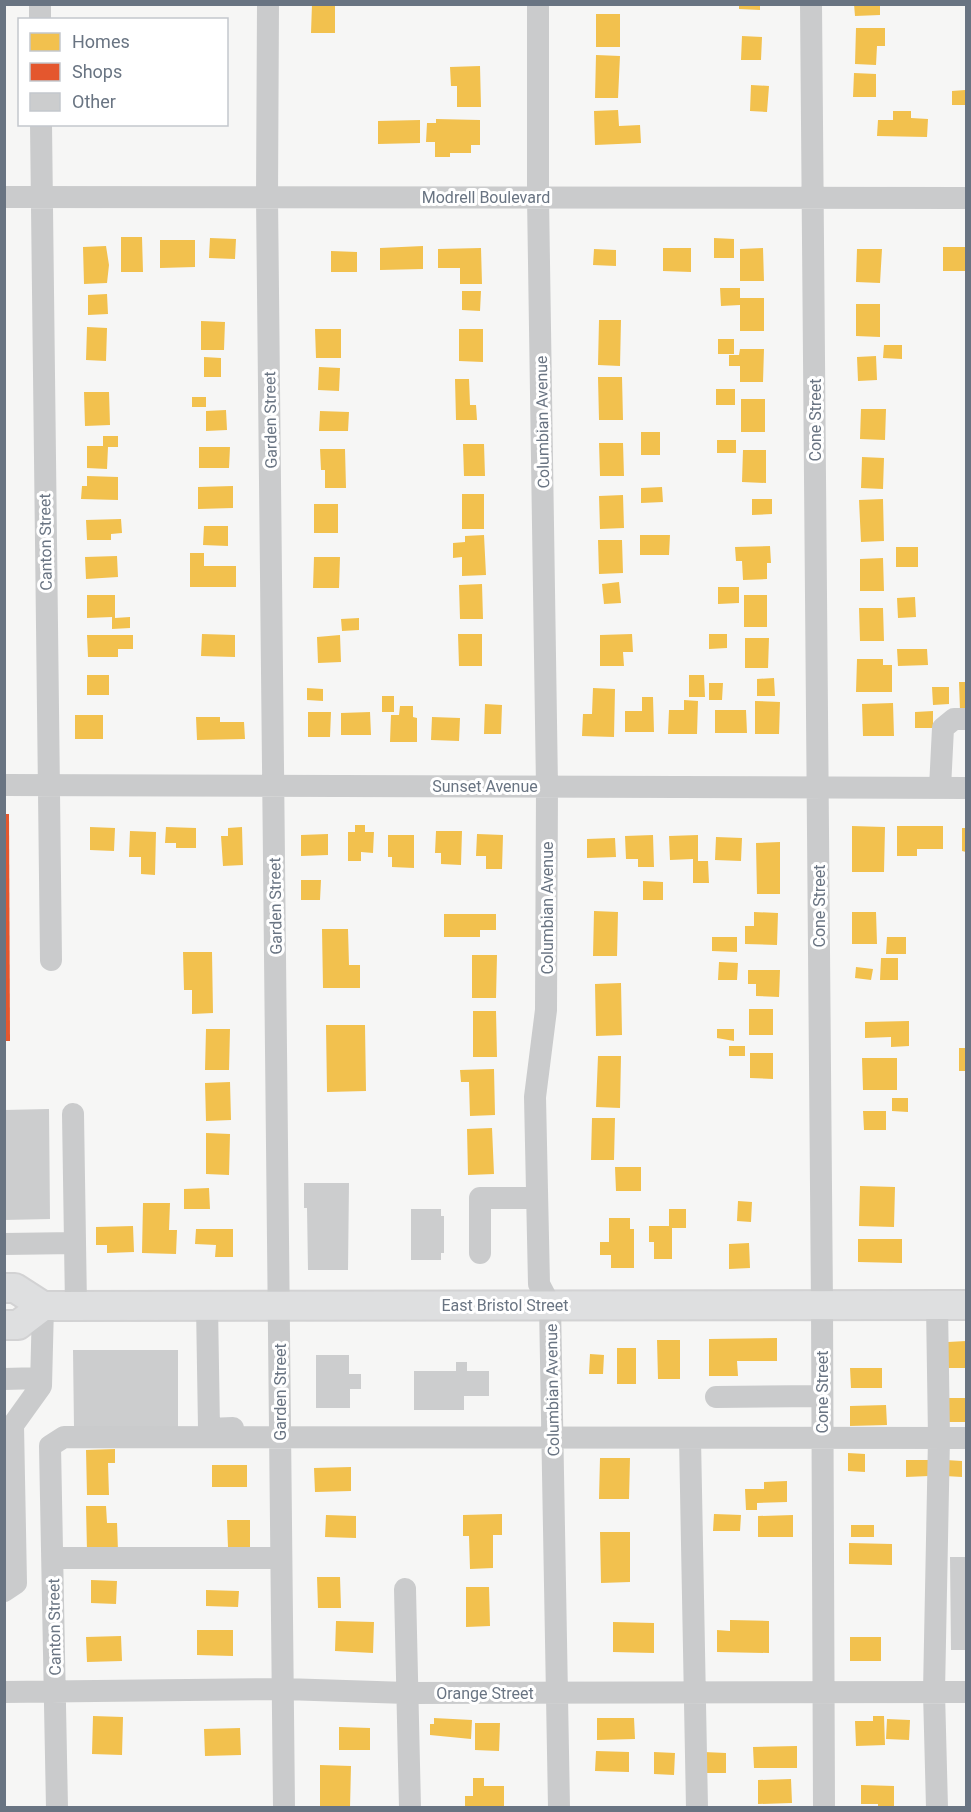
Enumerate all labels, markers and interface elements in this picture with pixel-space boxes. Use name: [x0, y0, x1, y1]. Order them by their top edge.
legend: [18, 18, 228, 126]
text: Homes: [72, 31, 130, 52]
text: Shops: [72, 61, 122, 82]
text: Other: [72, 91, 116, 112]
street label: Modrell Boulevard: [422, 188, 550, 207]
street label: Columbian Avenue: [532, 355, 553, 489]
street label: Garden Street: [260, 371, 281, 469]
street label: Cone Street: [806, 378, 825, 462]
street label: Canton Street: [35, 493, 56, 591]
street label: Sunset Avenue: [432, 777, 538, 796]
street label: Columbian Avenue: [538, 842, 557, 974]
street label: Garden Street: [265, 857, 286, 955]
street label: Cone Street: [810, 864, 829, 948]
street label: East Bristol Street: [441, 1296, 569, 1315]
street label: Columbian Avenue: [542, 1323, 563, 1457]
street label: Garden Street: [271, 1343, 290, 1441]
street label: Cone Street: [813, 1350, 832, 1434]
street label: Canton Street: [44, 1578, 65, 1676]
street label: Orange Street: [436, 1684, 534, 1703]

